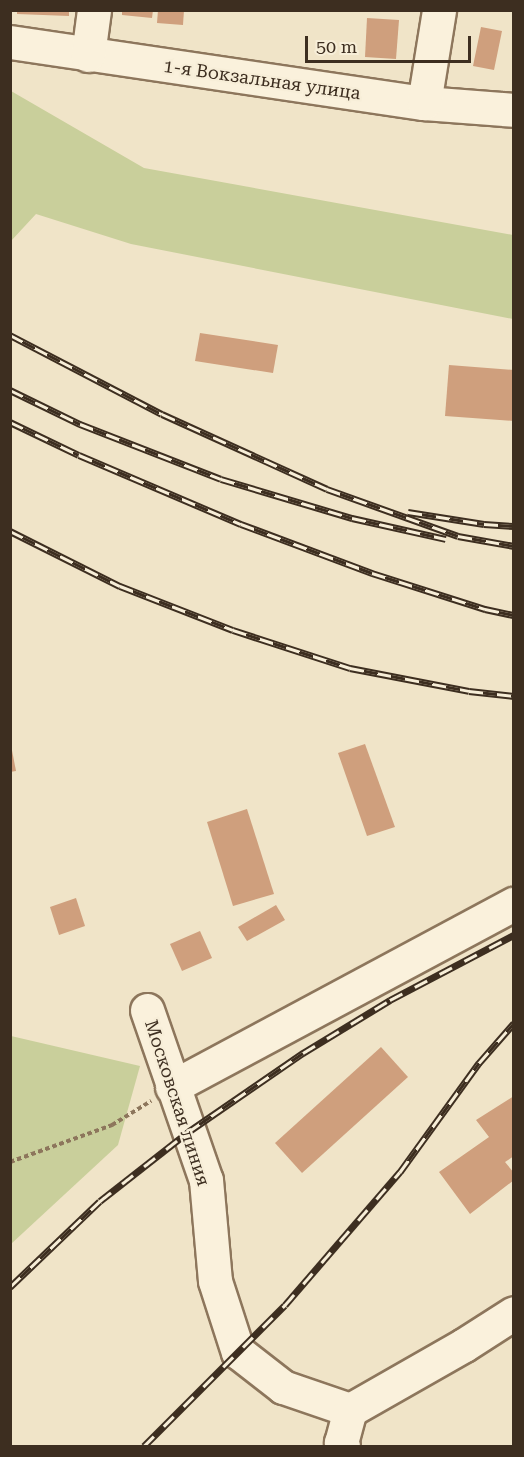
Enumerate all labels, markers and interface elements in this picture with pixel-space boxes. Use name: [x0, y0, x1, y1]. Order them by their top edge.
scale bar: [308, 24, 474, 62]
text: 50 m: [316, 36, 357, 57]
street label: 1-я Вокзальная улица: [162, 55, 362, 105]
street label: Московская линия: [140, 1017, 214, 1189]

